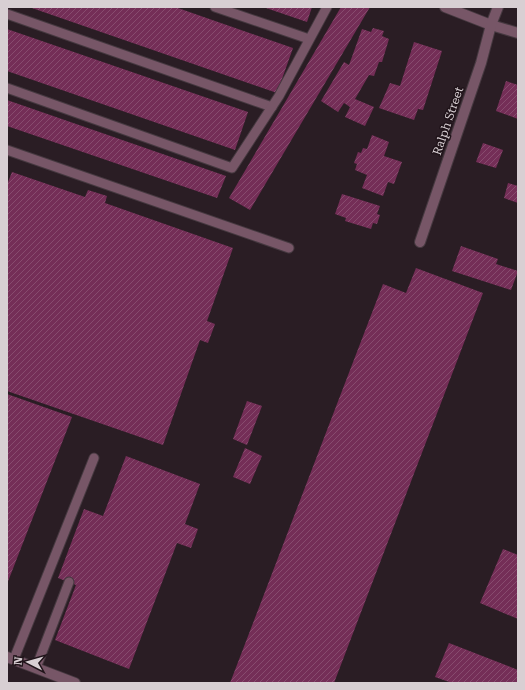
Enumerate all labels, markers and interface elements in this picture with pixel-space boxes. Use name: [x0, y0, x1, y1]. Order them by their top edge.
street label: Ralph Street: [430, 84, 466, 157]
north arrow: [8, 642, 48, 682]
text: N: [12, 656, 26, 666]

